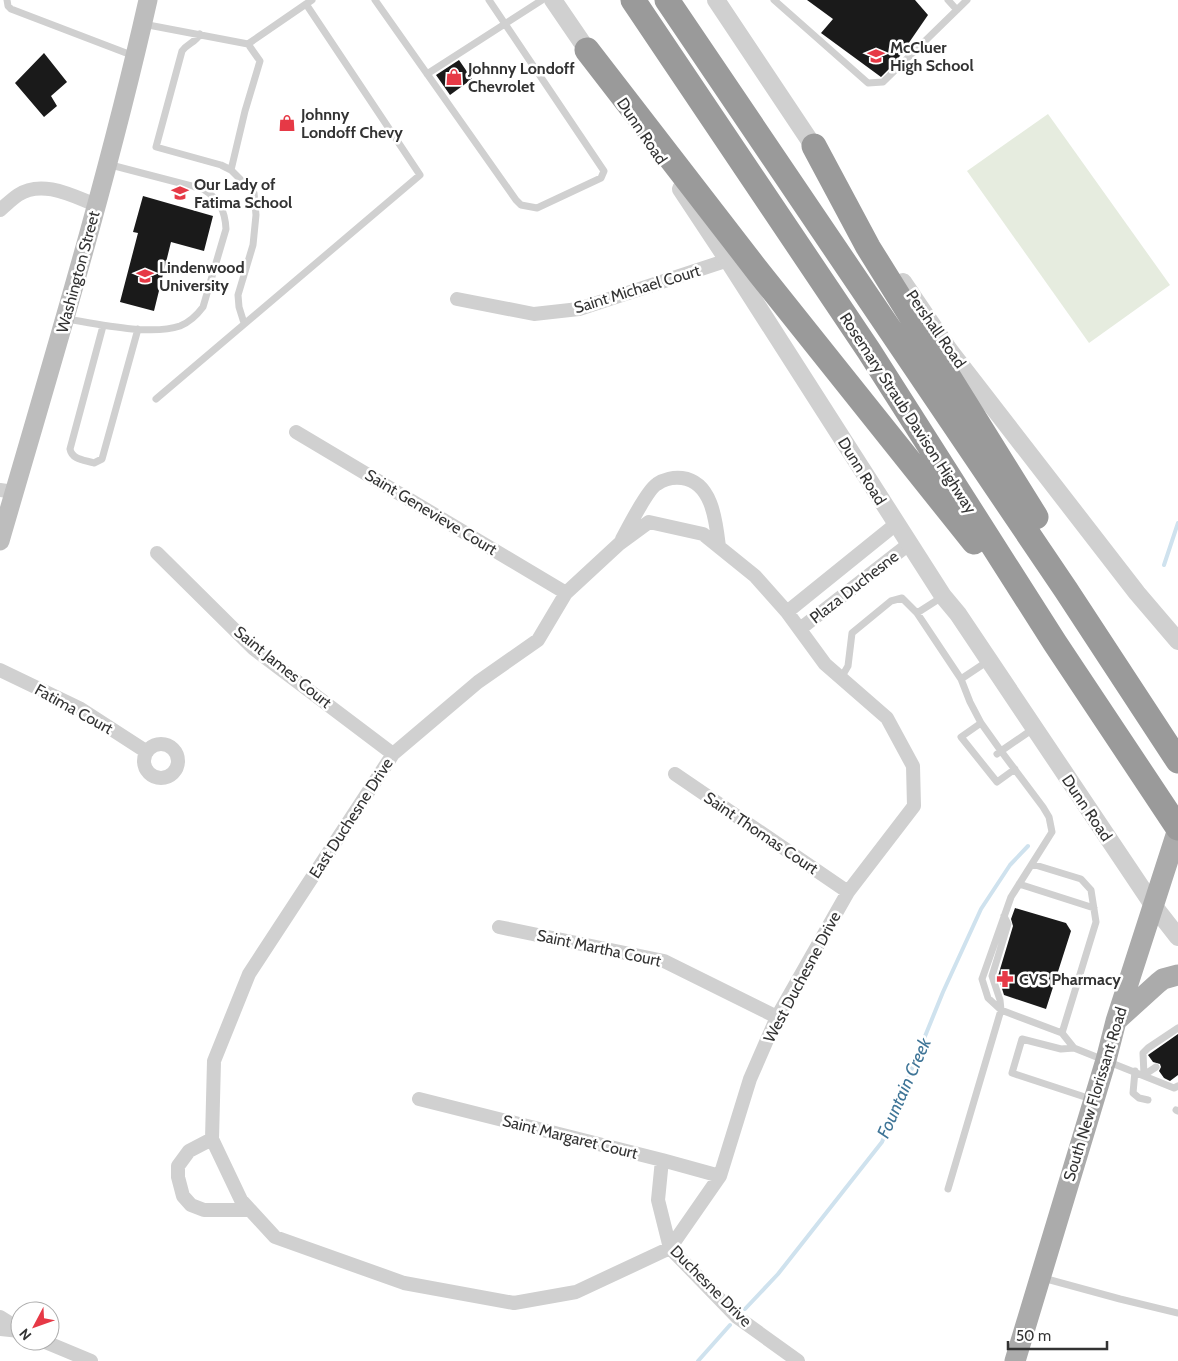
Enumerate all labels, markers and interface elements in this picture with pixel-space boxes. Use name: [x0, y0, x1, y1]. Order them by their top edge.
place label: McCluer High School: [890, 38, 974, 75]
school or university icon: McCluer High School: [866, 46, 886, 66]
place label: Johnny Londoff Chevrolet: [467, 59, 575, 96]
shop icon: Johnny Londoff Chevrolet: [444, 67, 464, 87]
street label: Dunn Road: [613, 94, 671, 168]
place label: Johnny Londoff Chevy: [300, 105, 403, 142]
shop icon: Johnny Londoff Chevy: [277, 113, 297, 133]
place label: Our Lady of Fatima School: [194, 175, 292, 212]
school or university icon: Our Lady of Fatima School: [170, 183, 190, 203]
street label: Washington Street: [53, 208, 104, 335]
place label: Lindenwood University: [159, 258, 245, 295]
street label: Saint Michael Court: [572, 261, 703, 317]
school or university icon: Lindenwood University: [135, 266, 155, 286]
street label: Pershall Road: [902, 286, 970, 372]
street label: Rosemary Straub Davison Highway: [836, 309, 980, 517]
street label: Dunn Road: [834, 434, 890, 508]
street label: Saint Genevieve Court: [362, 465, 501, 559]
street label: Plaza Duchesne: [806, 547, 902, 627]
street label: Saint James Court: [231, 622, 336, 712]
street label: Fatima Court: [32, 680, 117, 739]
street label: East Duchesne Drive: [305, 754, 397, 882]
street label: Dunn Road: [1058, 771, 1116, 845]
street label: Saint Thomas Court: [700, 788, 822, 878]
street label: West Duchesne Drive: [759, 908, 845, 1046]
street label: Saint Martha Court: [535, 926, 663, 971]
pharmacy icon: CVS Pharmacy: [995, 969, 1015, 989]
place label: CVS Pharmacy: [1019, 970, 1121, 989]
street label: South New Florissant Road: [1059, 1004, 1131, 1184]
water label: Fountain Creek: [872, 1033, 936, 1141]
street label: Saint Margaret Court: [500, 1111, 640, 1163]
street label: Duchesne Drive: [666, 1241, 756, 1331]
north arrow: [10, 1301, 60, 1351]
scale bar: [1008, 1318, 1107, 1350]
text: N: [15, 1325, 35, 1344]
text: 50 m: [1016, 1327, 1051, 1345]

